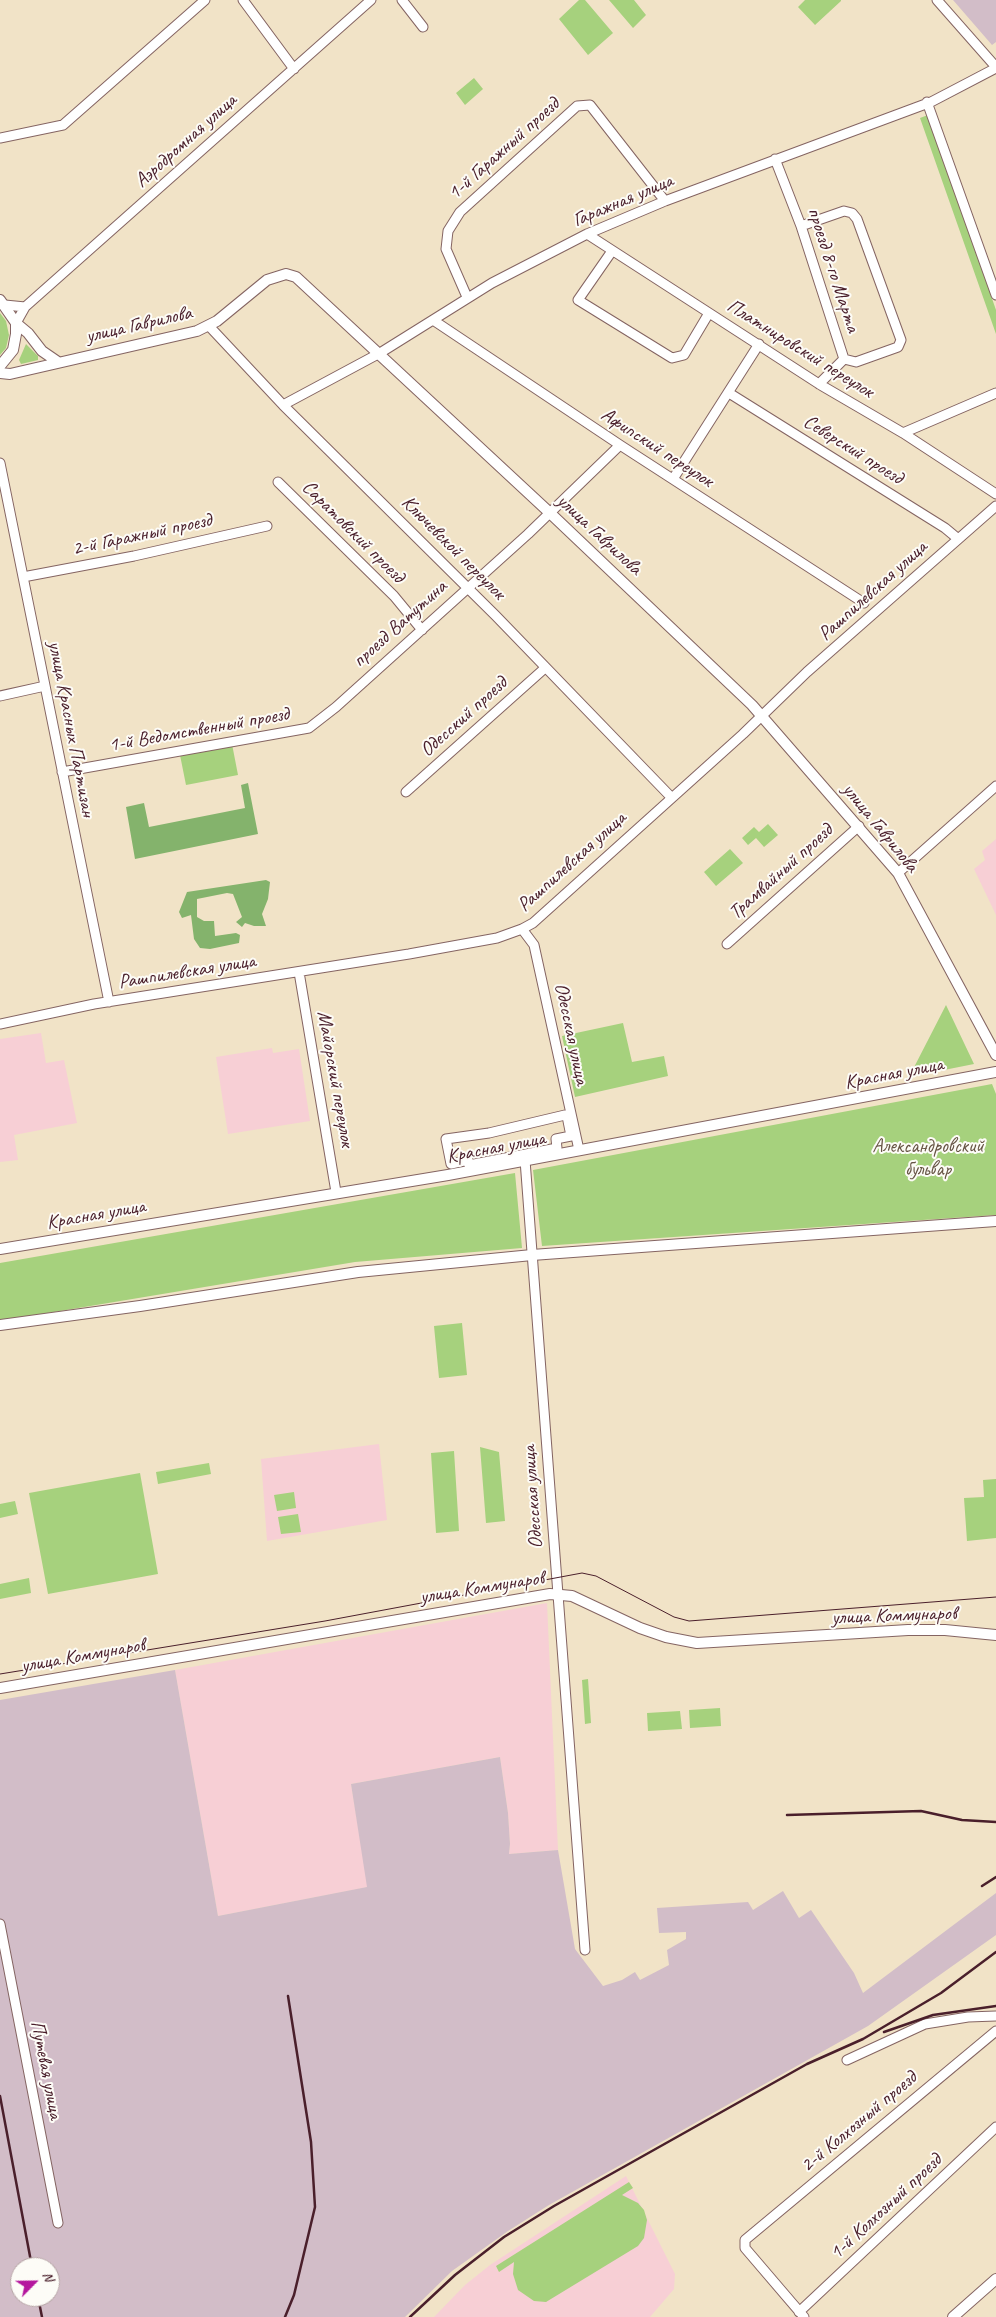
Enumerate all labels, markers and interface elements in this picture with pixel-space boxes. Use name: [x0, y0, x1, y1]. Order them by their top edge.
street label: Аэродромная улица: [130, 89, 242, 193]
street label: 1-й Гаражный проезд: [443, 93, 565, 205]
street label: Гаражная улица: [569, 169, 677, 233]
street label: проезд 8-го Марта: [801, 204, 865, 336]
street label: Платнировский переулок: [722, 294, 878, 404]
street label: улица Гаврилова: [84, 301, 194, 349]
street label: Афипский переулок: [596, 403, 718, 493]
street label: Северский проезд: [799, 410, 907, 490]
street label: Саратовский проезд: [296, 475, 410, 589]
street label: улица Гаврилова: [551, 489, 647, 581]
street label: Ключевской переулок: [396, 491, 510, 605]
street label: 2-й Гаражный проезд: [70, 509, 214, 561]
street label: Рашпилевская улица: [814, 536, 932, 646]
street label: проезд Ватутина: [348, 575, 452, 673]
street label: улица Красных Партизан: [42, 639, 100, 819]
street label: Одесский проезд: [415, 672, 513, 762]
street label: 1-й Ведомственный проезд: [107, 702, 291, 758]
street label: улица Гаврилова: [837, 778, 923, 878]
street label: Рашпилевская улица: [513, 807, 631, 917]
street label: Трамвайный проезд: [724, 819, 838, 925]
street label: Рашпилевская улица: [117, 949, 257, 995]
street label: Одесская улица: [549, 981, 593, 1087]
street label: Майорский переулок: [311, 1009, 359, 1149]
street label: Красная улица: [843, 1053, 945, 1095]
street label: Красная улица: [445, 1127, 547, 1169]
park label: Александровский бульвар: [872, 1135, 984, 1182]
street label: Красная улица: [45, 1195, 147, 1235]
street label: Одесская улица: [517, 1445, 549, 1549]
street label: улица Коммунаров: [418, 1566, 546, 1610]
street label: улица Коммунаров: [831, 1602, 957, 1630]
street label: улица Коммунаров: [19, 1633, 147, 1679]
street label: Путевая улица: [25, 2019, 67, 2121]
street label: 2-й Колхозный проезд: [796, 2066, 922, 2178]
street label: 1-й Колхозный проезд: [825, 2149, 947, 2265]
north arrow: [10, 2257, 60, 2307]
text: N: [39, 2269, 58, 2284]

